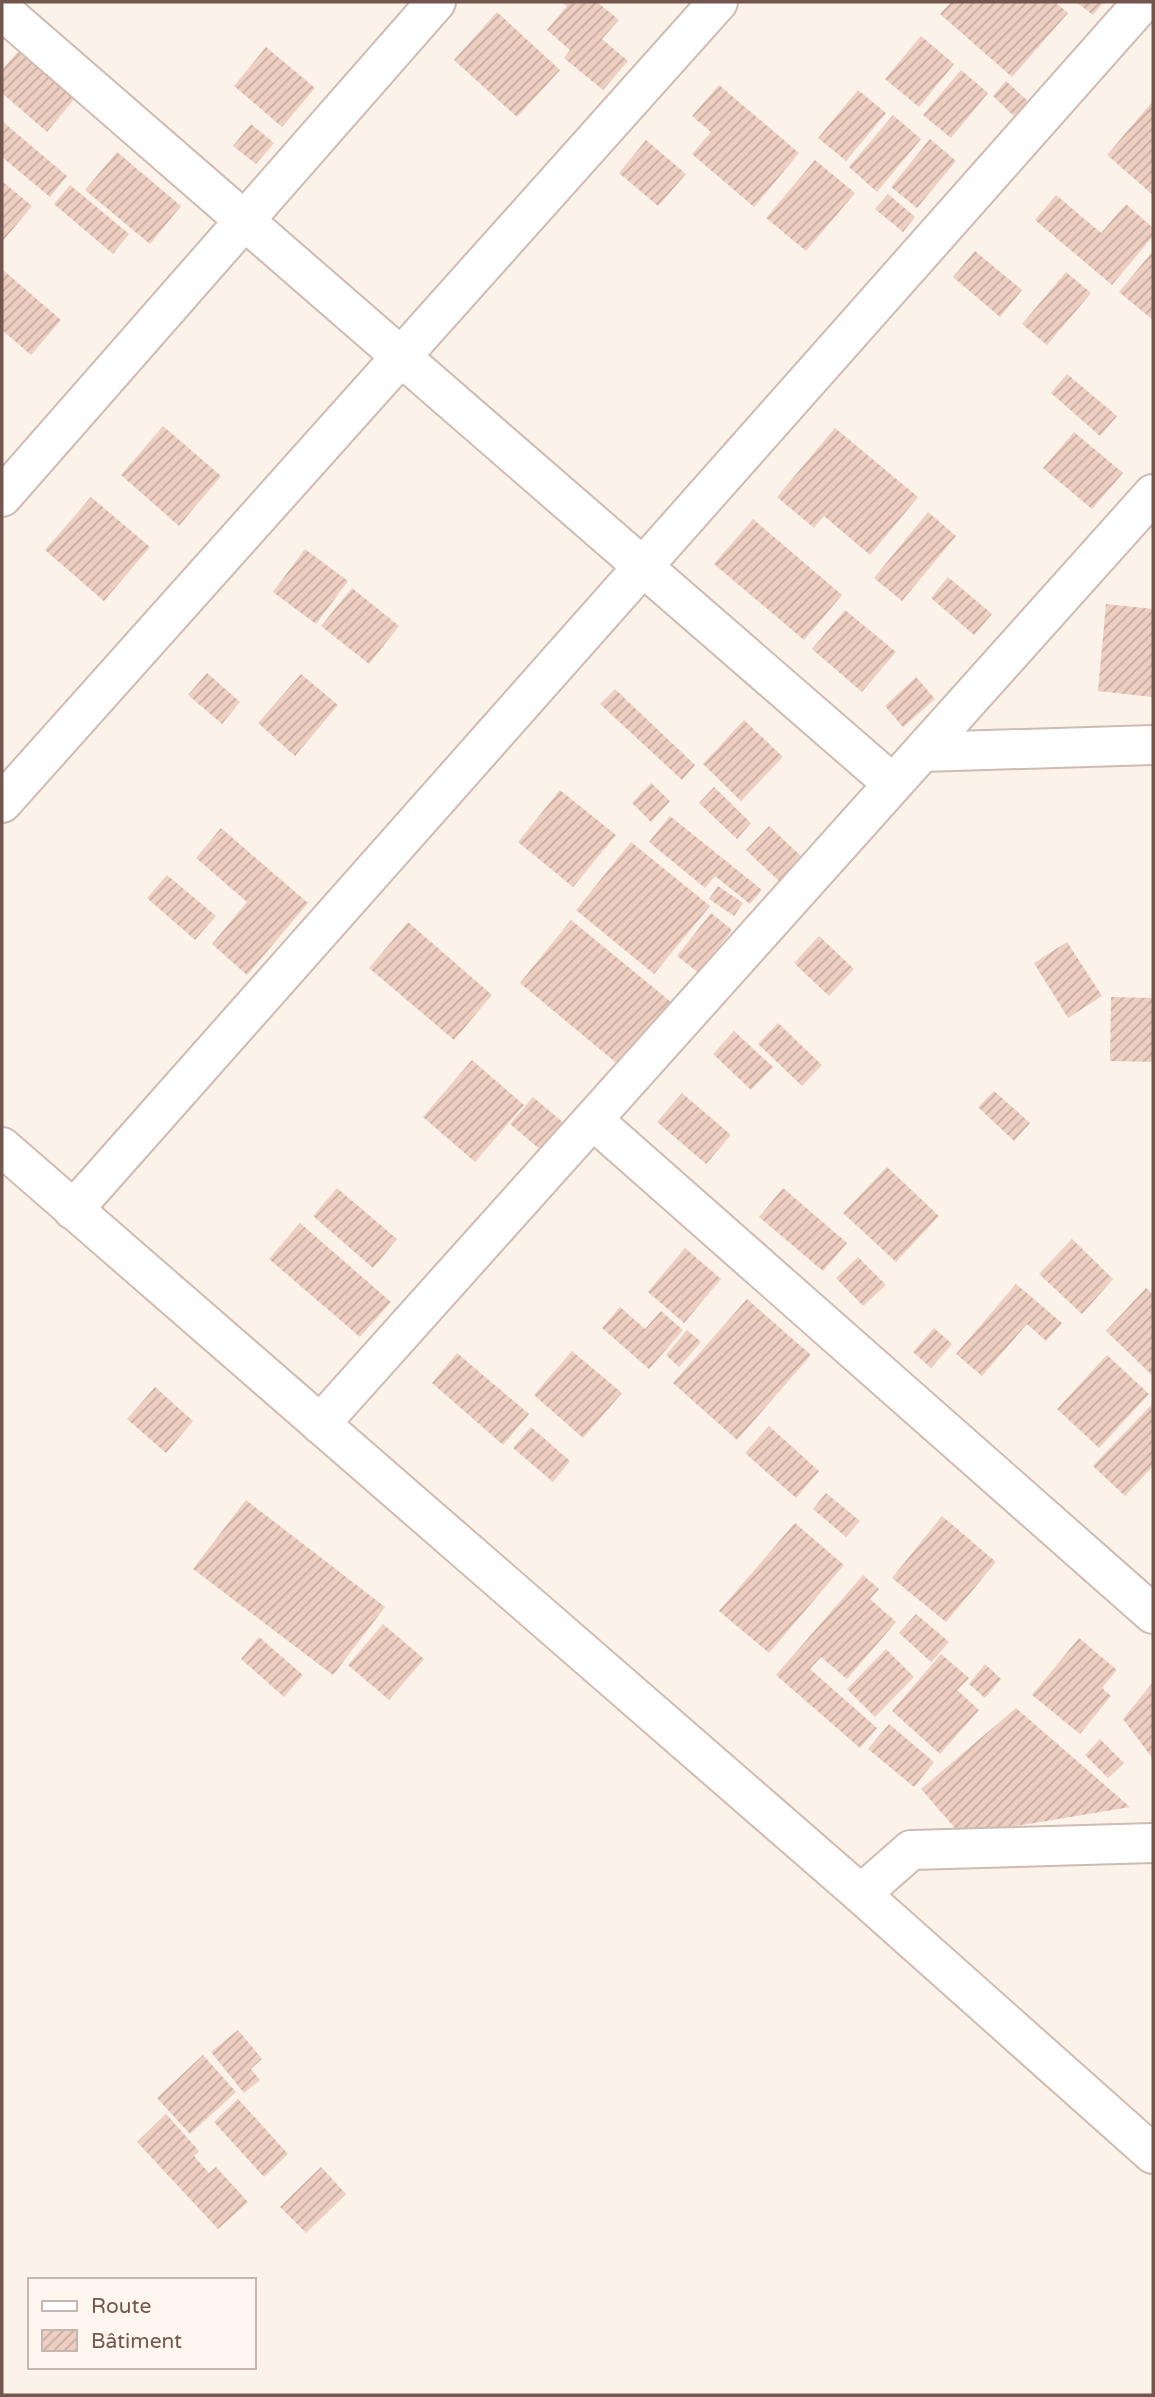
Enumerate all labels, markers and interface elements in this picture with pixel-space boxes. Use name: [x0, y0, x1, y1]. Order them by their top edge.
legend: [28, 2278, 256, 2369]
text: Route: [91, 2294, 151, 2319]
text: Bâtiment: [91, 2329, 182, 2354]

